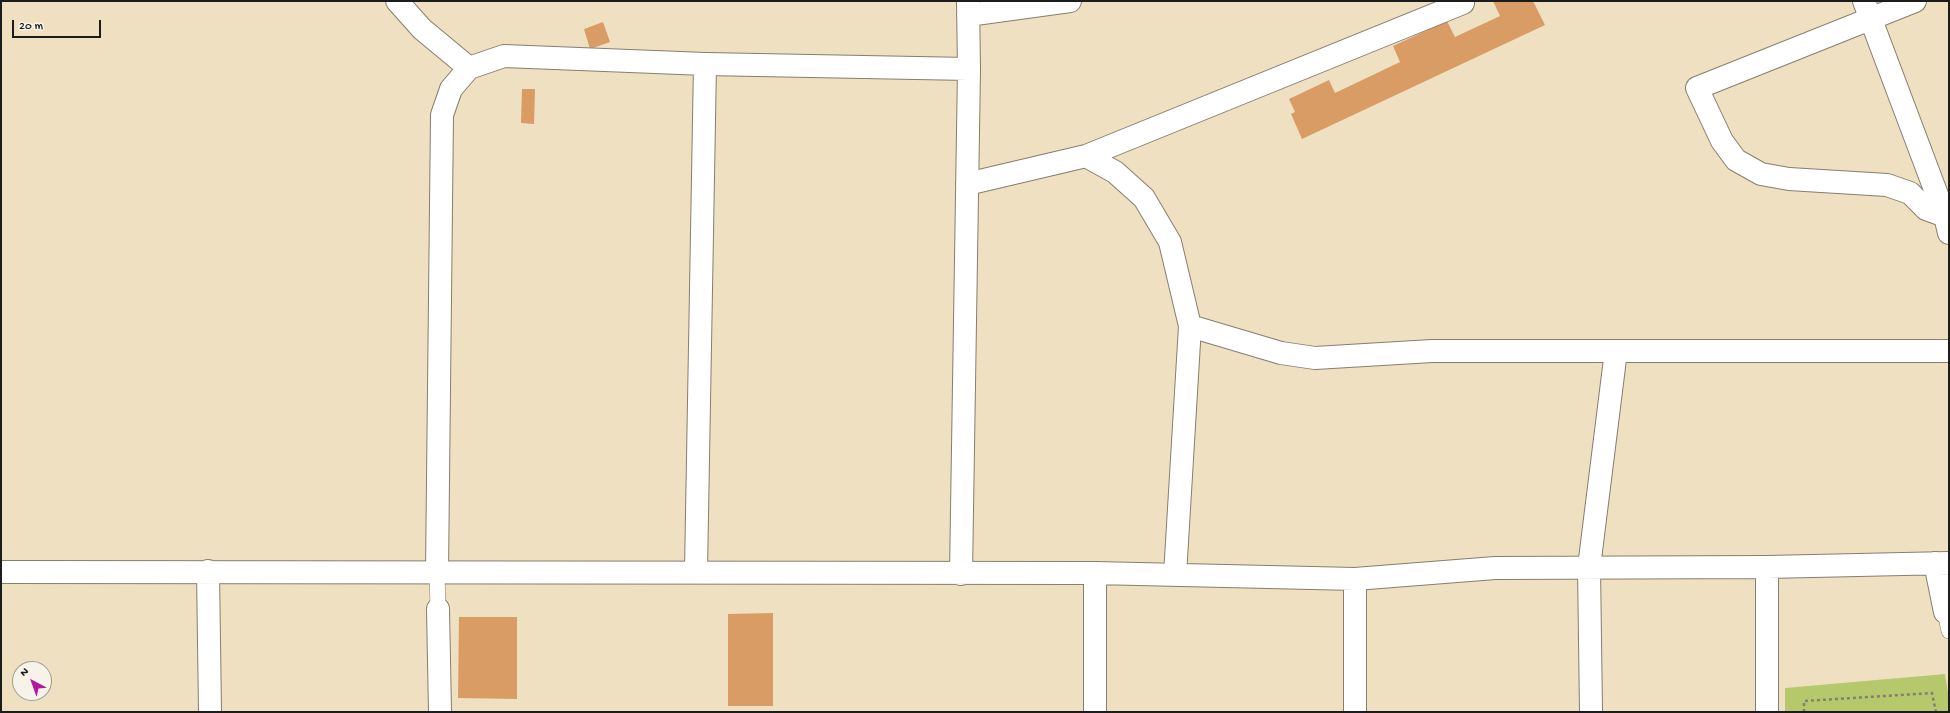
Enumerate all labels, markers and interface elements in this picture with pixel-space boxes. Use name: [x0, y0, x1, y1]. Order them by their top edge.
scale bar: [14, 12, 103, 38]
text: 20 m: [19, 20, 43, 34]
north arrow: [12, 661, 52, 701]
text: N: [18, 666, 31, 680]

